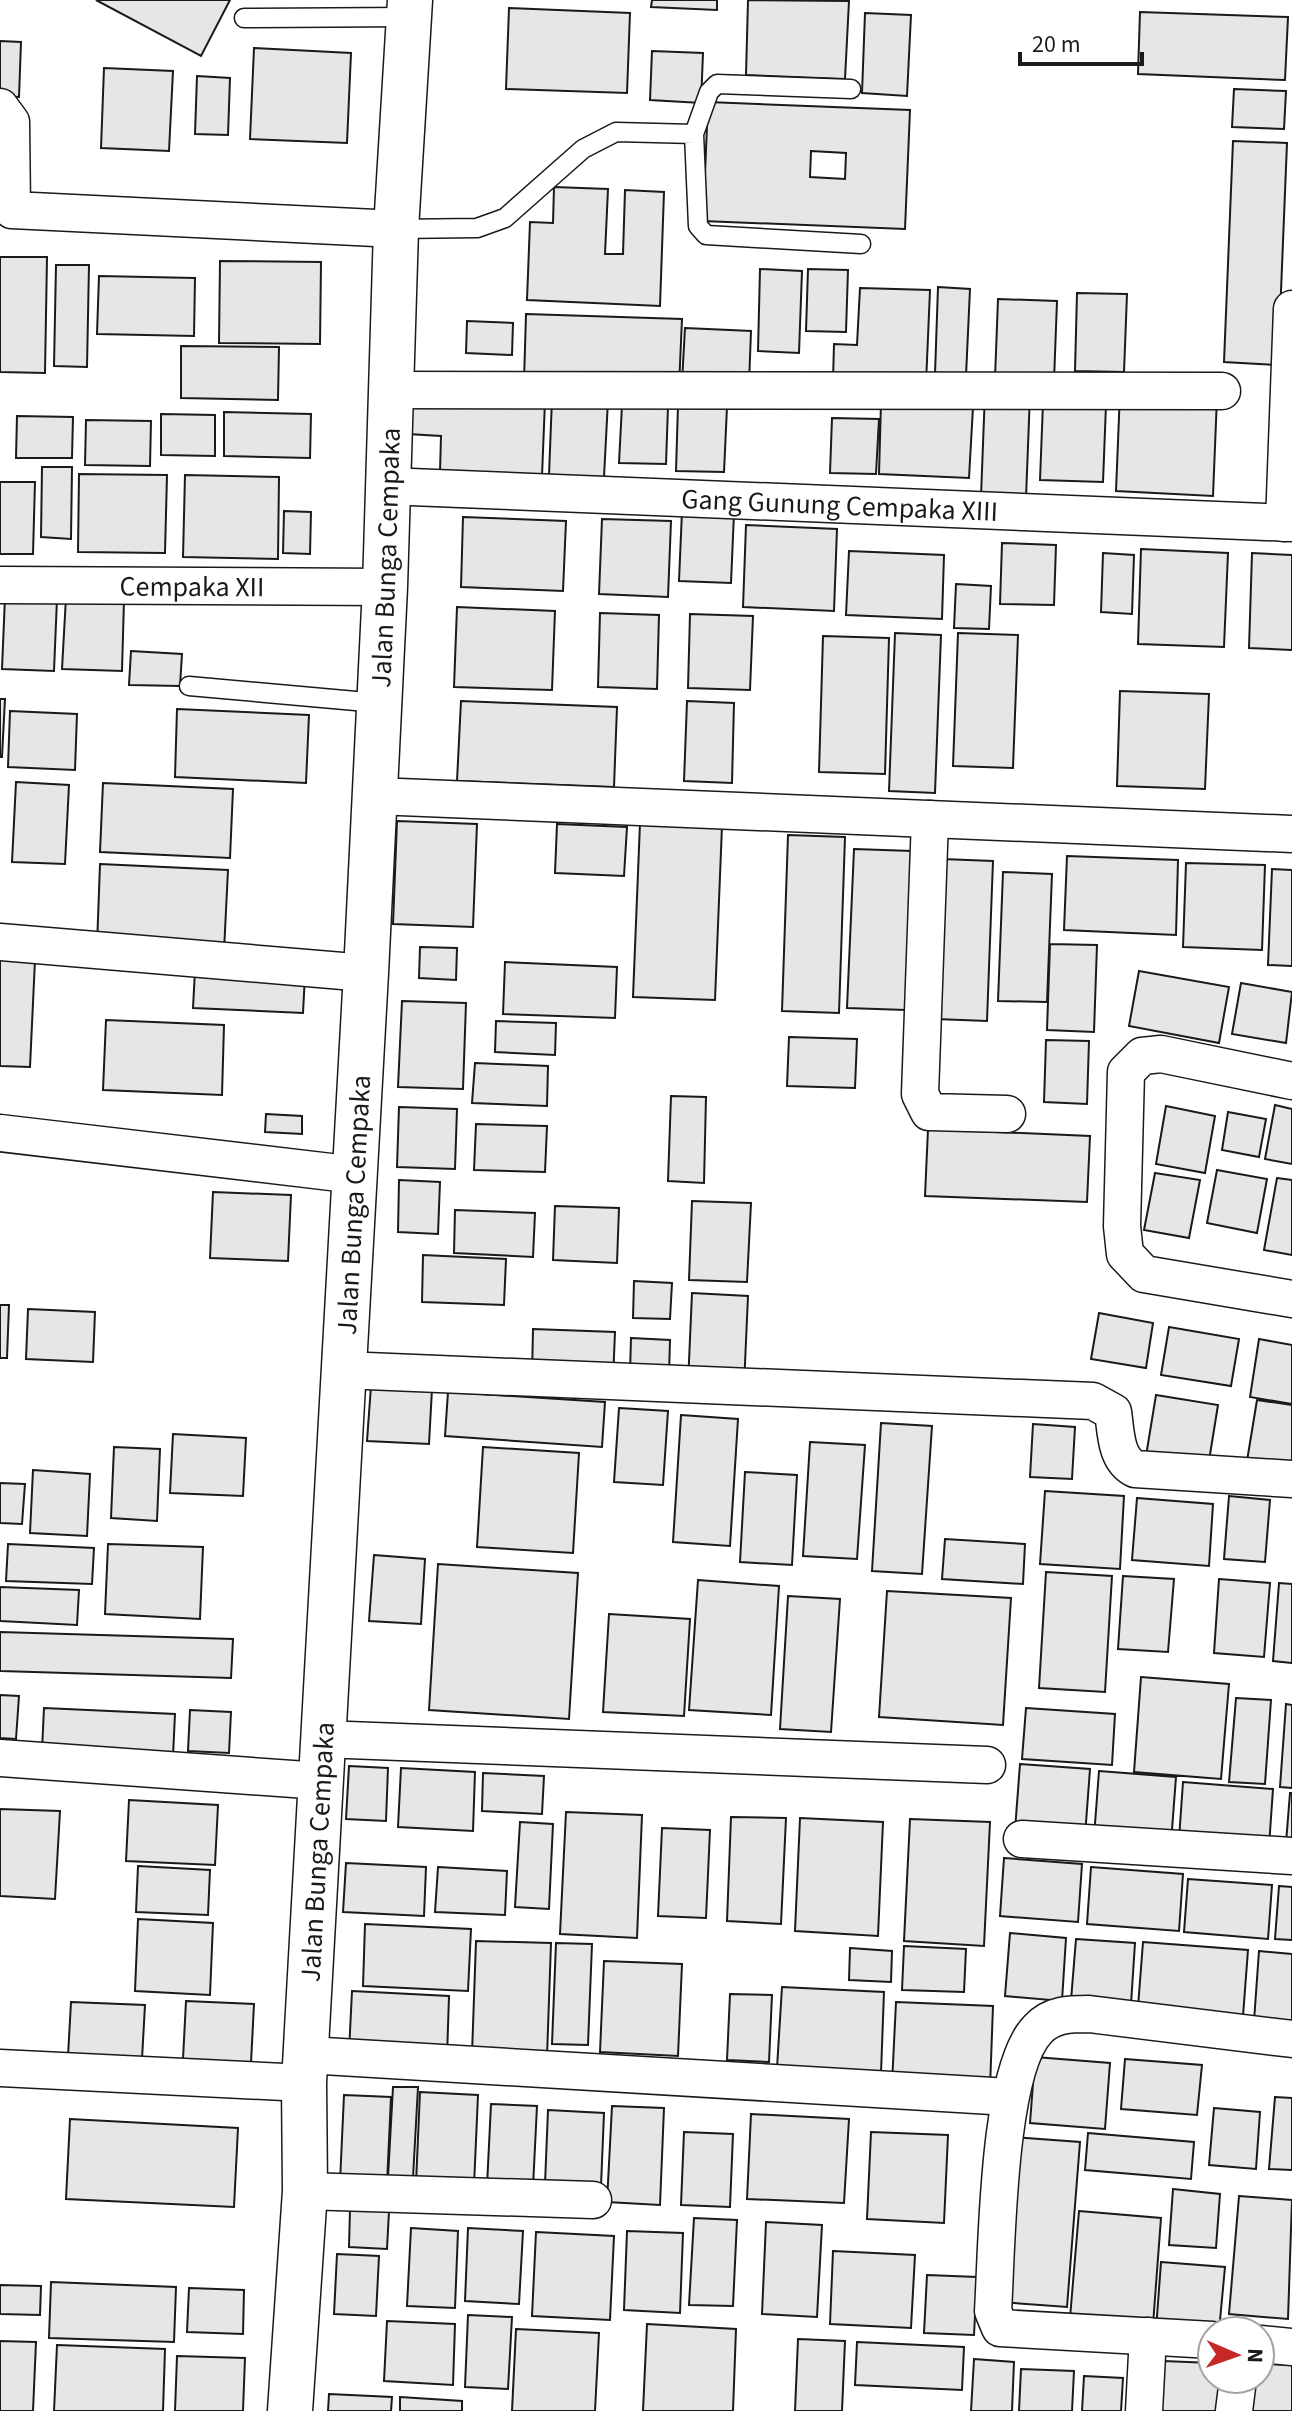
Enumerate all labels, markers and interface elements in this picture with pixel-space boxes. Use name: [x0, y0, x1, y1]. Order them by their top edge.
scale bar: [1020, 16, 1142, 66]
text: 20 m: [1032, 27, 1081, 62]
street label: Jalan Bunga Cempaka: [361, 427, 411, 689]
street label: Gang Gunung Cempaka XIII: [680, 479, 999, 532]
street label: Cempaka XII: [119, 567, 265, 607]
street label: Jalan Bunga Cempaka: [327, 1074, 381, 1336]
street label: Jalan Bunga Cempaka: [291, 1721, 345, 1983]
north arrow: [1196, 2315, 1276, 2395]
text: N: [1239, 2348, 1271, 2364]

